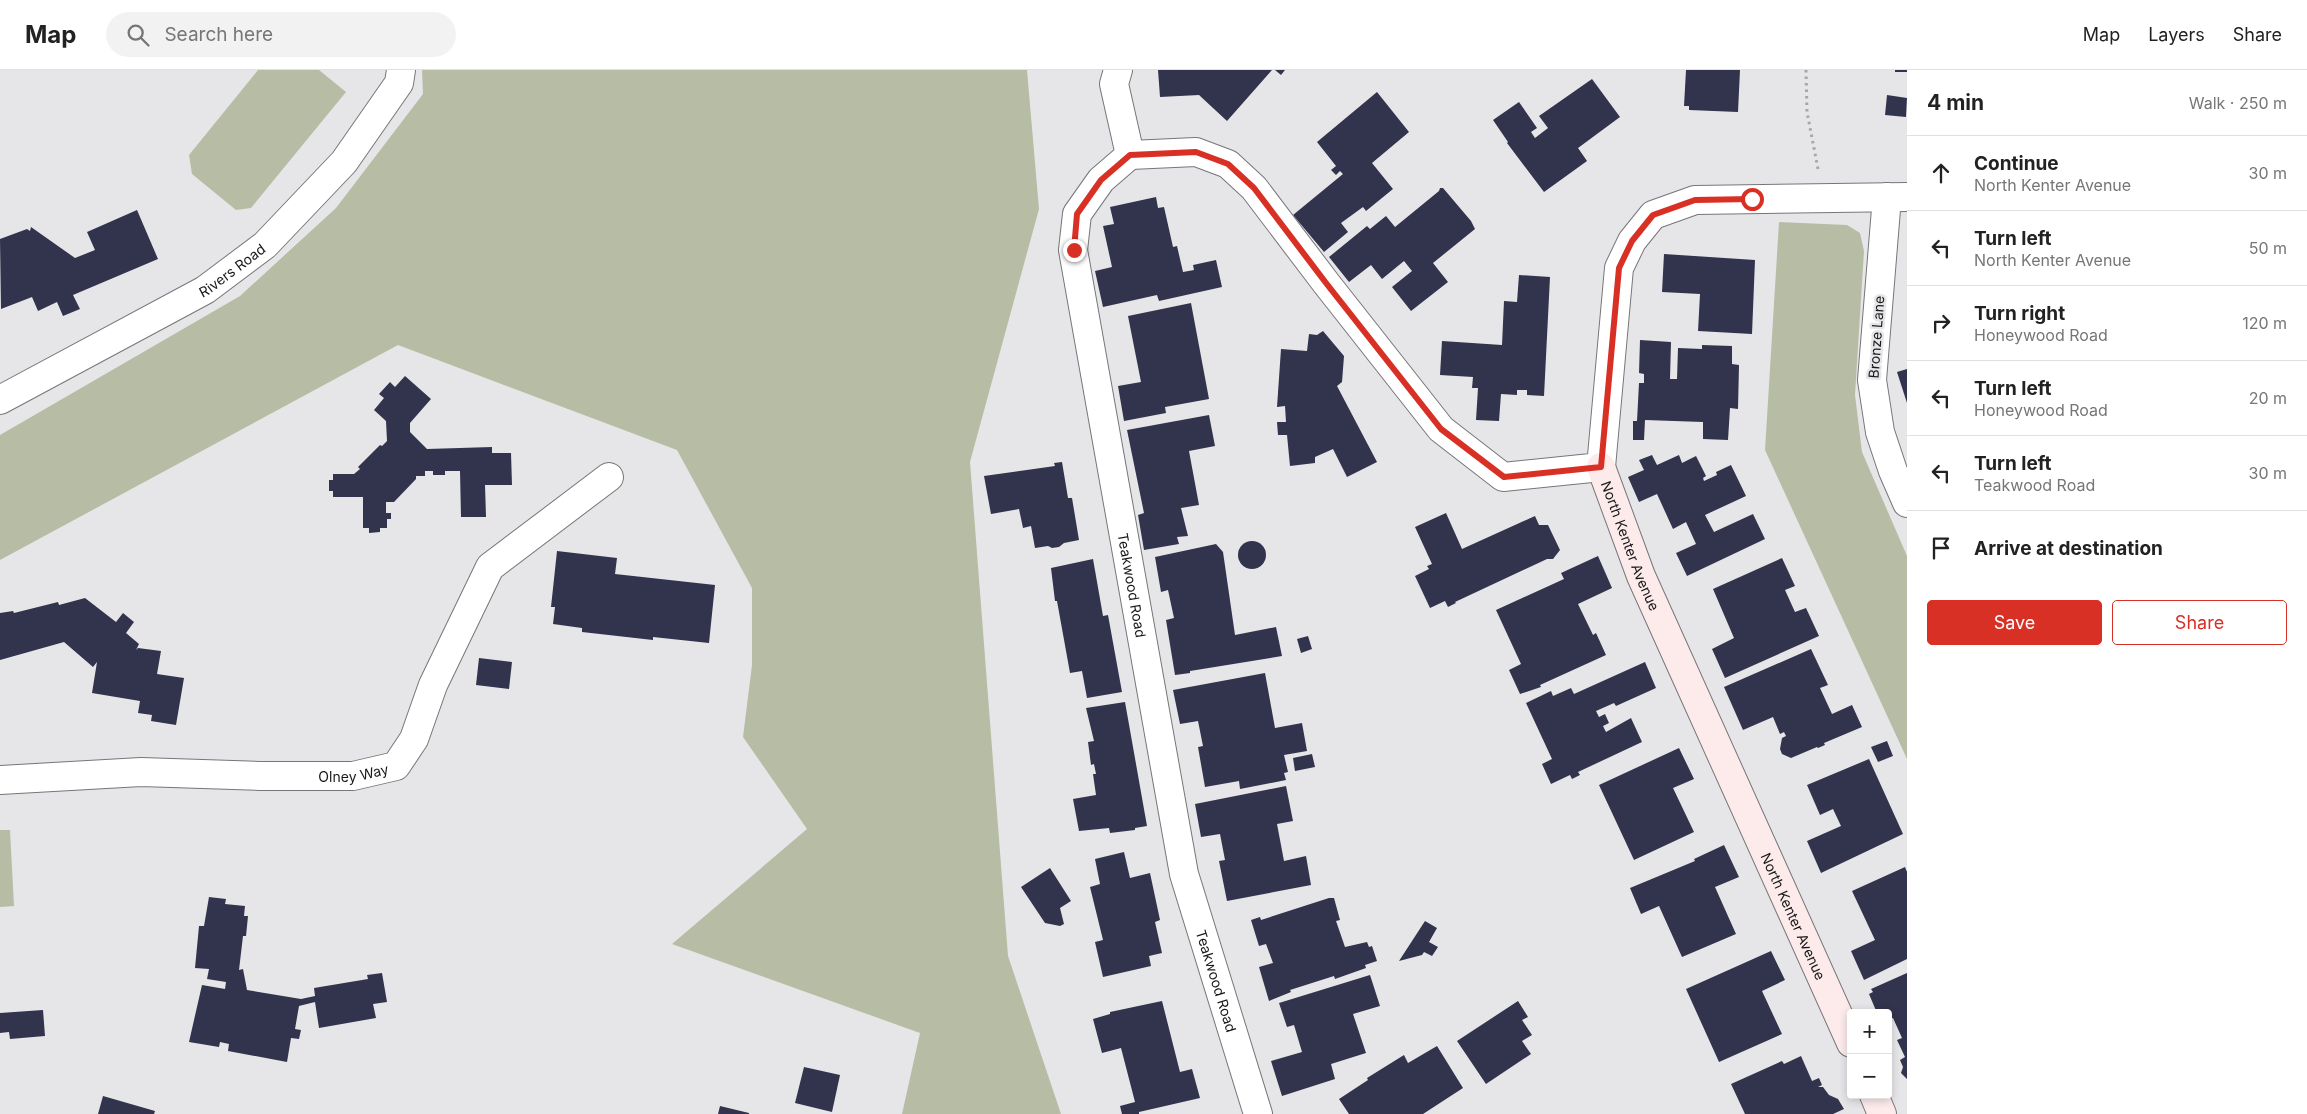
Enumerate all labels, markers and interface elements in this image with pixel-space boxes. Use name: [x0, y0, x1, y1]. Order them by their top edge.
search box: [106, 12, 456, 57]
text: Map: [25, 20, 76, 49]
icon: search: [124, 21, 152, 49]
text: Search here: [164, 23, 273, 46]
text: Map: [2083, 24, 2120, 45]
text: Layers: [2148, 24, 2205, 45]
text: Share: [2233, 24, 2282, 45]
text: 4 min: [1927, 90, 1984, 115]
text: Walk · 250 m: [2189, 93, 2287, 113]
text: Continue: [1974, 152, 2059, 175]
icon: ahead: [1927, 159, 1955, 187]
text: 30 m: [2249, 163, 2287, 183]
text: North Kenter Avenue: [1974, 175, 2131, 195]
route start: [1741, 188, 1764, 211]
text: Turn left: [1974, 227, 2052, 250]
icon: left: [1927, 234, 1955, 262]
text: 50 m: [2249, 238, 2287, 258]
route end: [1063, 239, 1086, 262]
street label: Rivers Road: [196, 240, 268, 300]
text: North Kenter Avenue: [1974, 250, 2131, 270]
street label: Bronze Lane: [1865, 295, 1887, 379]
text: Turn right: [1974, 302, 2065, 325]
icon: right: [1927, 309, 1955, 337]
text: 120 m: [2242, 313, 2287, 333]
text: Honeywood Road: [1974, 325, 2108, 345]
text: Turn left: [1974, 377, 2052, 400]
icon: left: [1927, 384, 1955, 412]
text: 20 m: [2249, 388, 2287, 408]
text: Honeywood Road: [1974, 400, 2108, 420]
text: Turn left: [1974, 452, 2052, 475]
icon: left: [1927, 459, 1955, 487]
text: 30 m: [2249, 463, 2287, 483]
text: Teakwood Road: [1974, 475, 2095, 495]
street label: North Kenter Avenue: [1598, 478, 1664, 613]
street label: Teakwood Road: [1115, 532, 1150, 639]
icon: arrive: [1927, 534, 1955, 562]
text: Arrive at destination: [1974, 537, 2163, 560]
button: Save: [1927, 600, 2102, 645]
button: Share: [2112, 600, 2287, 645]
street label: Olney Way: [318, 760, 390, 785]
street label: North Kenter Avenue: [1758, 850, 1830, 982]
street label: Teakwood Road: [1193, 928, 1241, 1034]
map controls: [1847, 1009, 1892, 1099]
button: +: [1847, 1009, 1892, 1054]
button: −: [1847, 1054, 1892, 1099]

